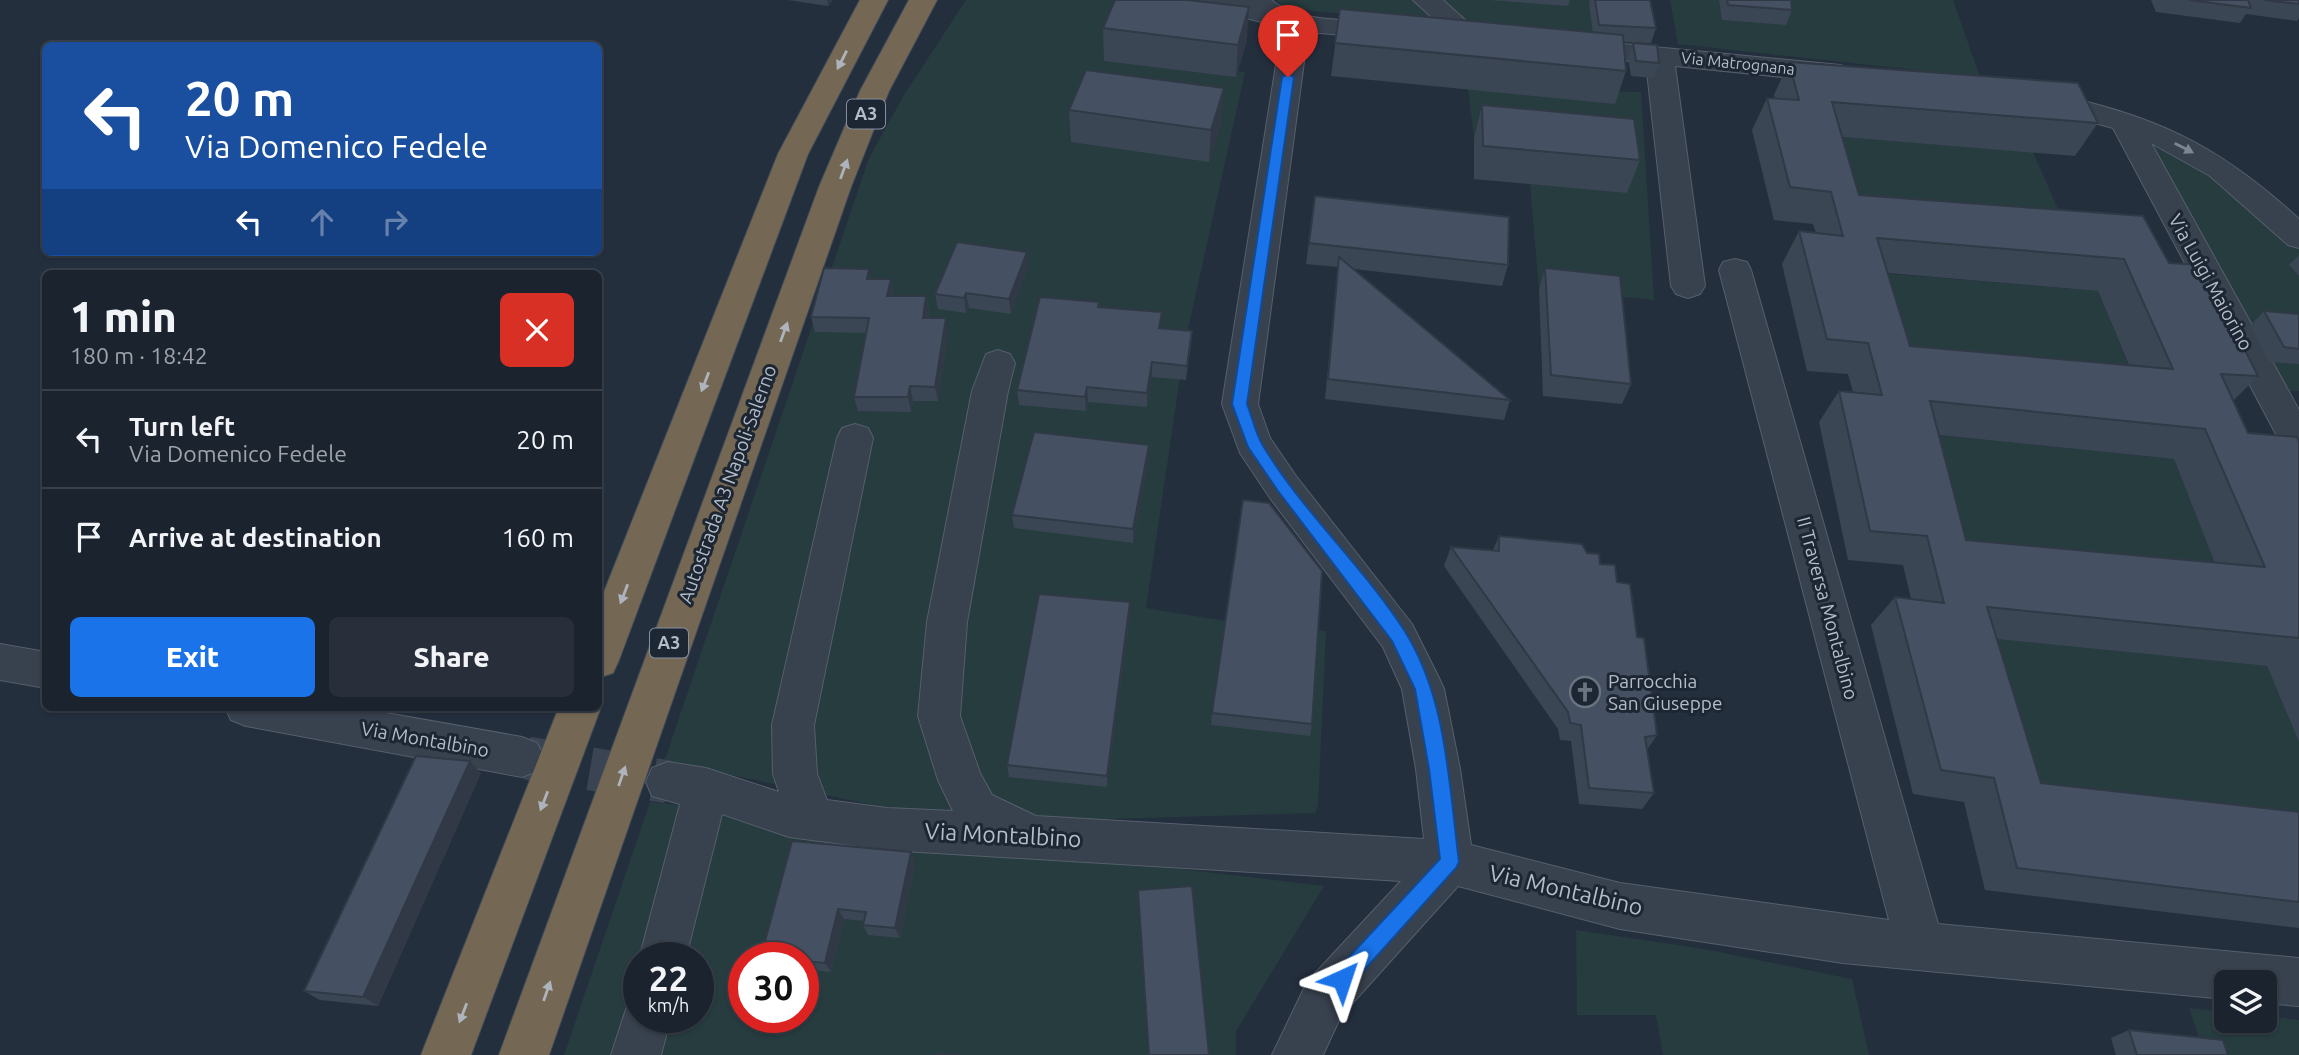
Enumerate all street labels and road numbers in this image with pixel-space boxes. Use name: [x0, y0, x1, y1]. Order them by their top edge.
street label: Via Matrognana: [1680, 48, 1796, 78]
road number: A3: [847, 100, 885, 128]
street label: Via Luigi Maiorino: [2164, 210, 2258, 354]
street label: Autostrada A3 Napoli-Salerno: [674, 362, 780, 606]
street label: II Traversa Montalbino: [1793, 514, 1863, 702]
road number: A3: [650, 628, 688, 658]
street label: Via Montalbino: [359, 717, 491, 761]
street label: Via Montalbino: [924, 818, 1082, 851]
street label: Via Montalbino: [1487, 860, 1645, 919]

